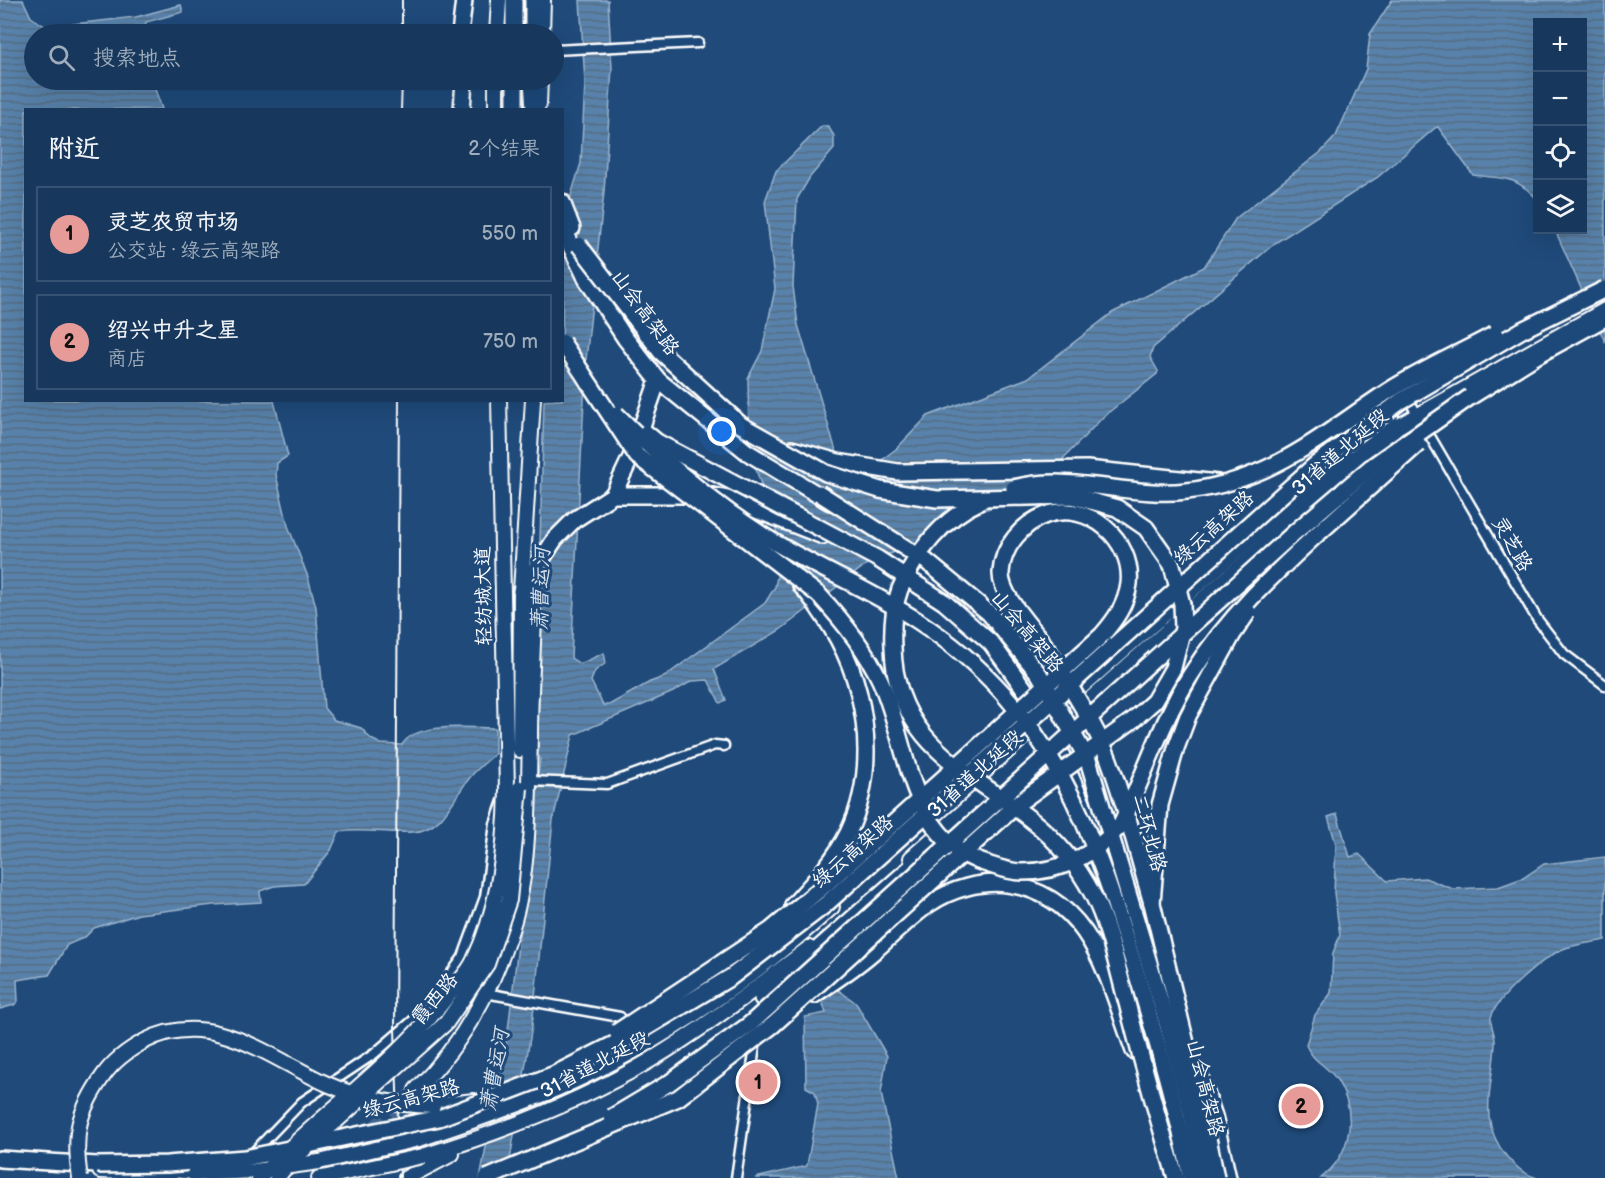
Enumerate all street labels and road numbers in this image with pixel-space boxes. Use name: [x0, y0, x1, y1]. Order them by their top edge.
street label: 山会高架路: [606, 265, 685, 361]
street label: 31省道北延段: [1287, 404, 1393, 500]
street label: 绿云高架路: [1169, 485, 1260, 570]
street label: 灵芝路: [1487, 512, 1538, 577]
street label: 轻纺城大道: [471, 546, 497, 646]
street label: 山会高架路: [986, 586, 1069, 679]
street label: 31省道北延段: [922, 725, 1028, 823]
street label: 二环北路: [1127, 791, 1171, 876]
street label: 绿云高架路: [807, 809, 899, 894]
street label: 霞西路: [407, 967, 464, 1030]
street label: 31省道北延段: [536, 1026, 654, 1104]
street label: 山会高架路: [1181, 1037, 1229, 1140]
street label: 绿云高架路: [360, 1074, 463, 1124]

